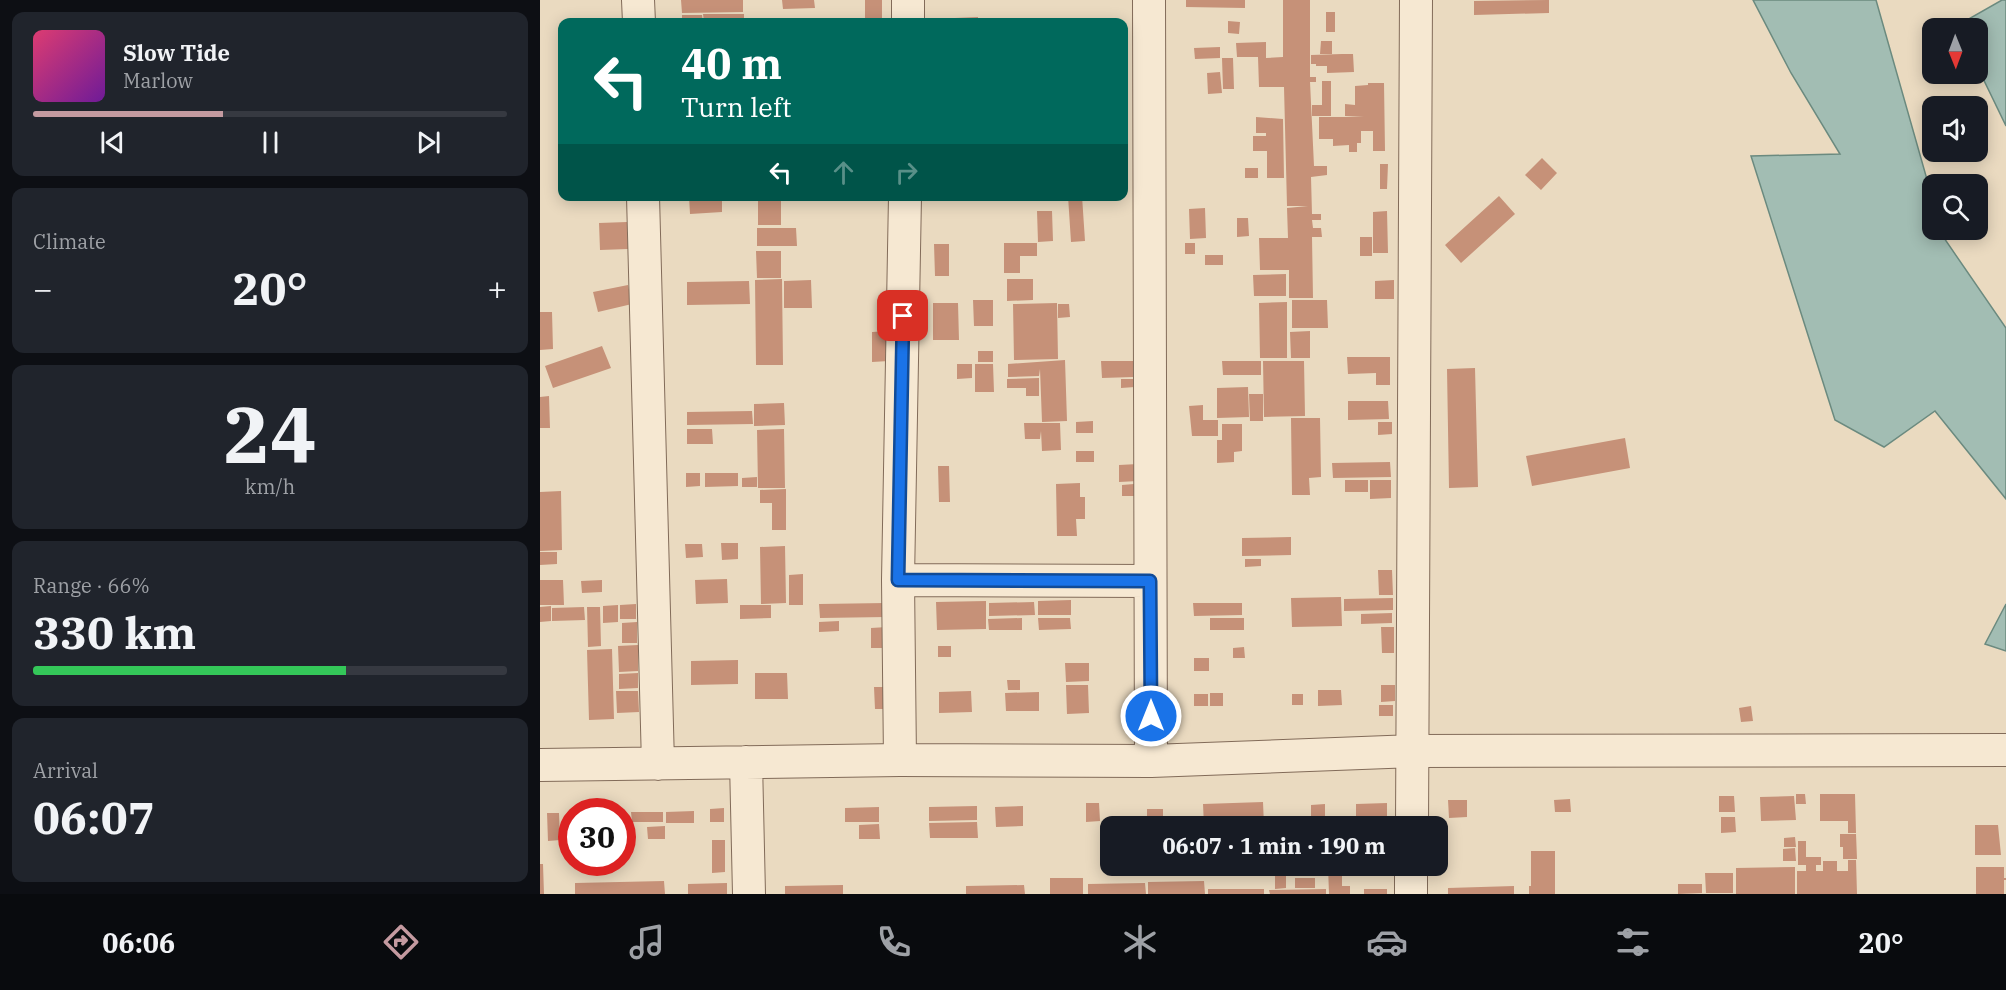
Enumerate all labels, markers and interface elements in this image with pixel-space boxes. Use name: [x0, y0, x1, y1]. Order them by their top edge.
north arrow: [1922, 18, 1988, 84]
map controls: [1922, 18, 1988, 240]
text: 40 m: [681, 36, 782, 91]
text: Slow Tide: [123, 38, 230, 67]
icon: left: [582, 42, 660, 120]
text: Marlow: [123, 67, 193, 94]
text: Turn left: [681, 89, 792, 124]
button: sound: [1922, 96, 1988, 162]
icon: previous: [96, 126, 129, 159]
icon: pause: [254, 126, 287, 159]
icon: next: [412, 126, 445, 159]
icon: left: [764, 156, 797, 189]
icon: ahead: [827, 156, 860, 189]
icon: right: [890, 156, 923, 189]
button: search: [1922, 174, 1988, 240]
text: Climate: [33, 228, 106, 255]
text: 20°: [232, 259, 308, 317]
text: −: [33, 267, 53, 310]
text: +: [487, 267, 507, 310]
pin: [877, 290, 928, 341]
icon: arrive: [886, 299, 919, 332]
text: 24: [223, 383, 317, 484]
text: km/h: [245, 473, 295, 500]
text: Range · 66%: [33, 572, 150, 599]
text: 330 km: [33, 603, 196, 661]
position arrow: [1119, 684, 1183, 748]
text: Arrival: [33, 757, 98, 784]
text: 06:07: [33, 788, 155, 846]
speed limit sign: 30: [558, 798, 636, 876]
text: 06:07 · 1 min · 190 m: [1162, 831, 1386, 860]
icon: directions: [380, 921, 422, 963]
icon: music: [626, 921, 668, 963]
icon: phone: [873, 921, 915, 963]
icon: climate: [1119, 921, 1161, 963]
icon: car: [1366, 921, 1408, 963]
icon: filters: [1612, 921, 1654, 963]
text: 06:06: [102, 925, 175, 960]
text: 20°: [1859, 925, 1904, 960]

